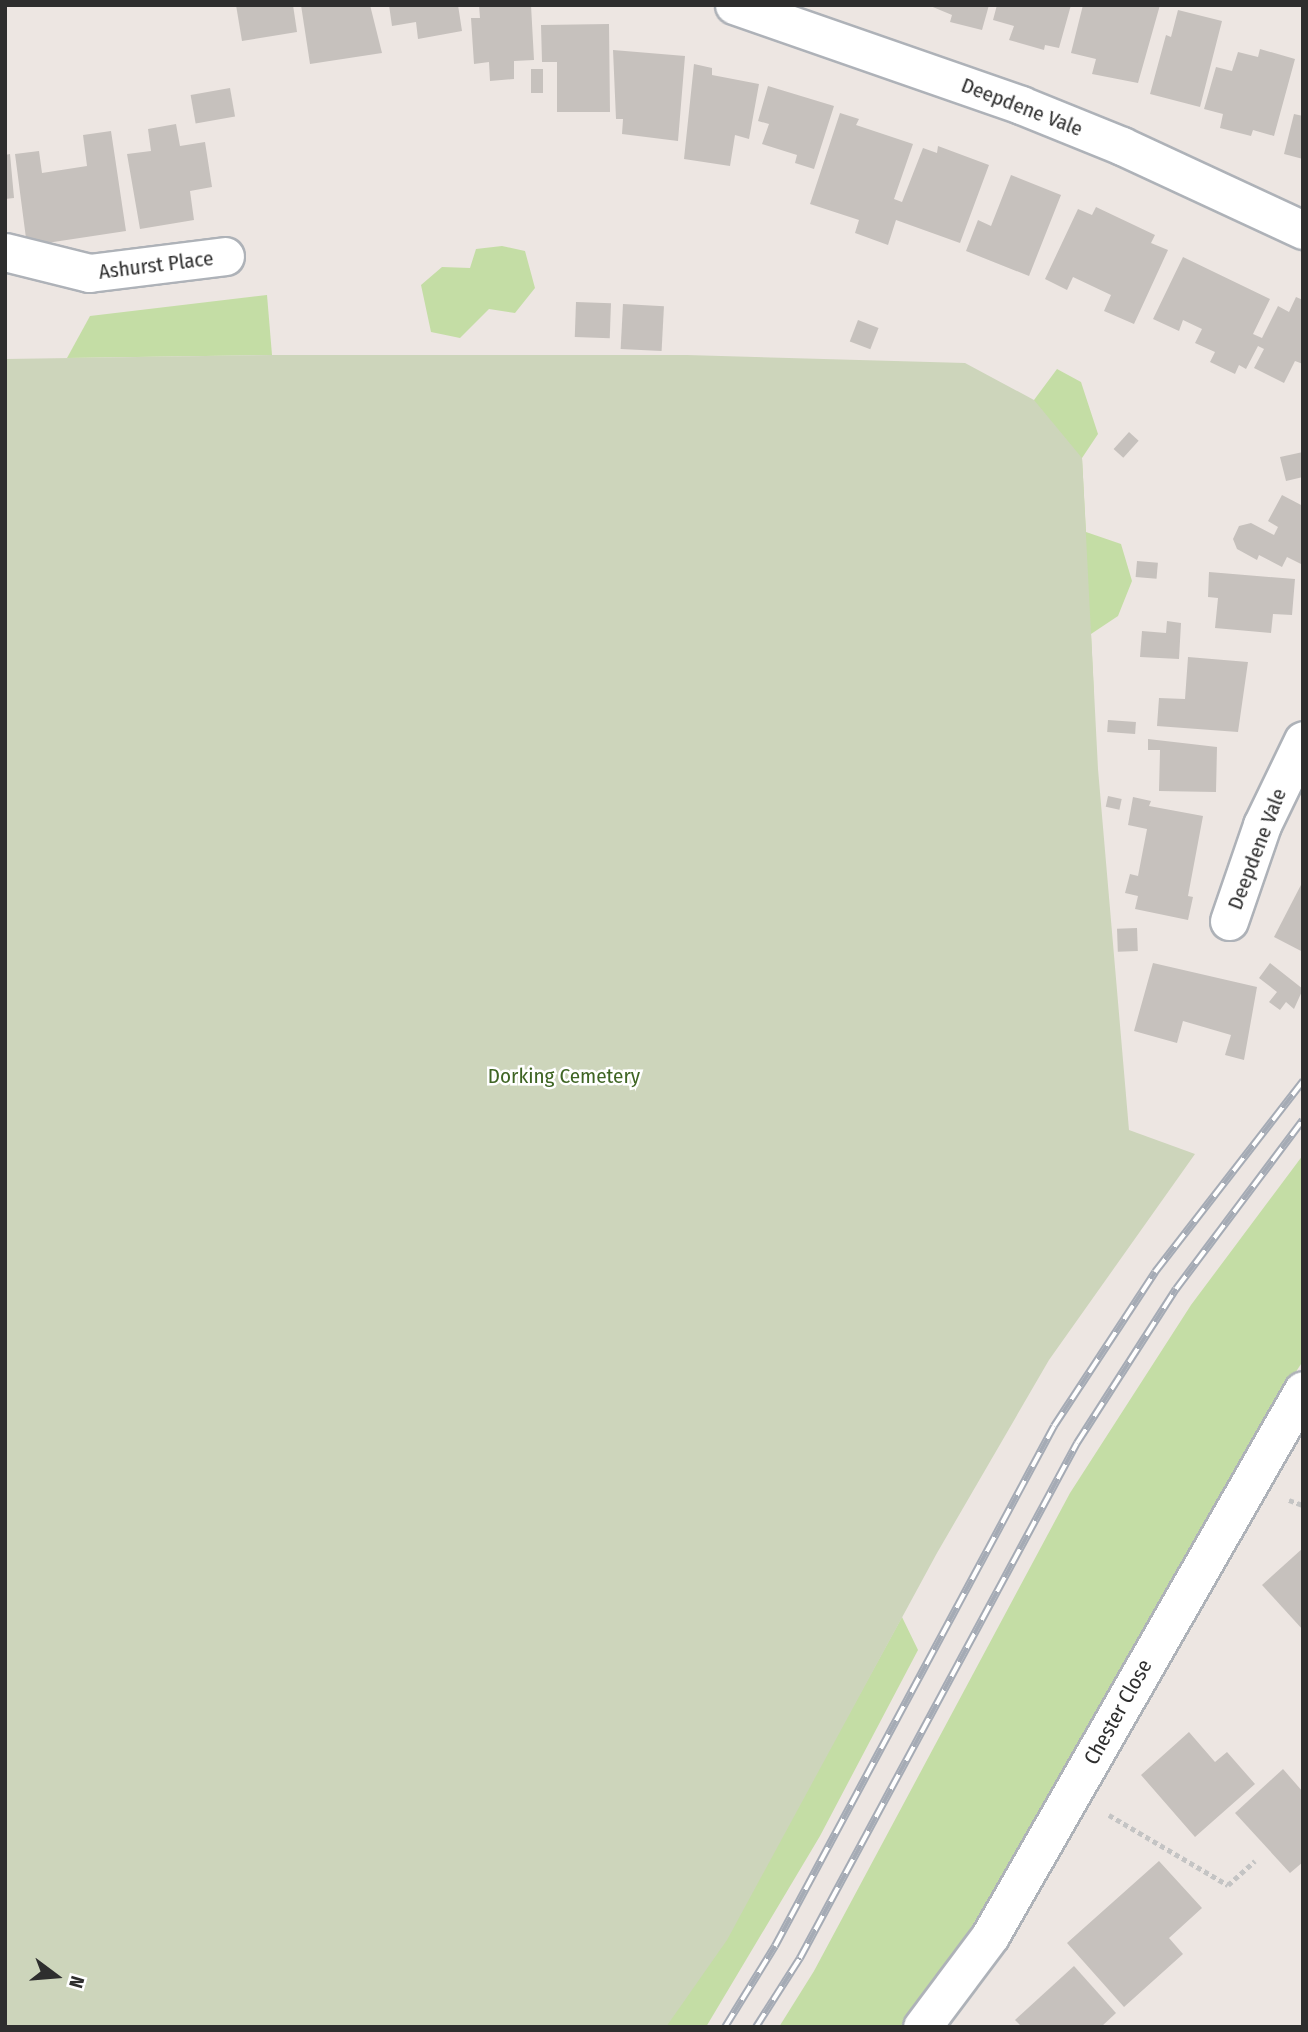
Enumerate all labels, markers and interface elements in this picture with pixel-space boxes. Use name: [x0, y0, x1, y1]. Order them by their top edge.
street label: Deepdene Vale: [958, 72, 1086, 142]
street label: Ashurst Place: [97, 245, 215, 285]
street label: Deepdene Vale: [1222, 785, 1292, 913]
park label: Dorking Cemetery: [488, 1063, 640, 1089]
street label: Chester Close: [1079, 1655, 1157, 1769]
north arrow: [21, 1941, 91, 2011]
text: N: [64, 1973, 89, 1991]

